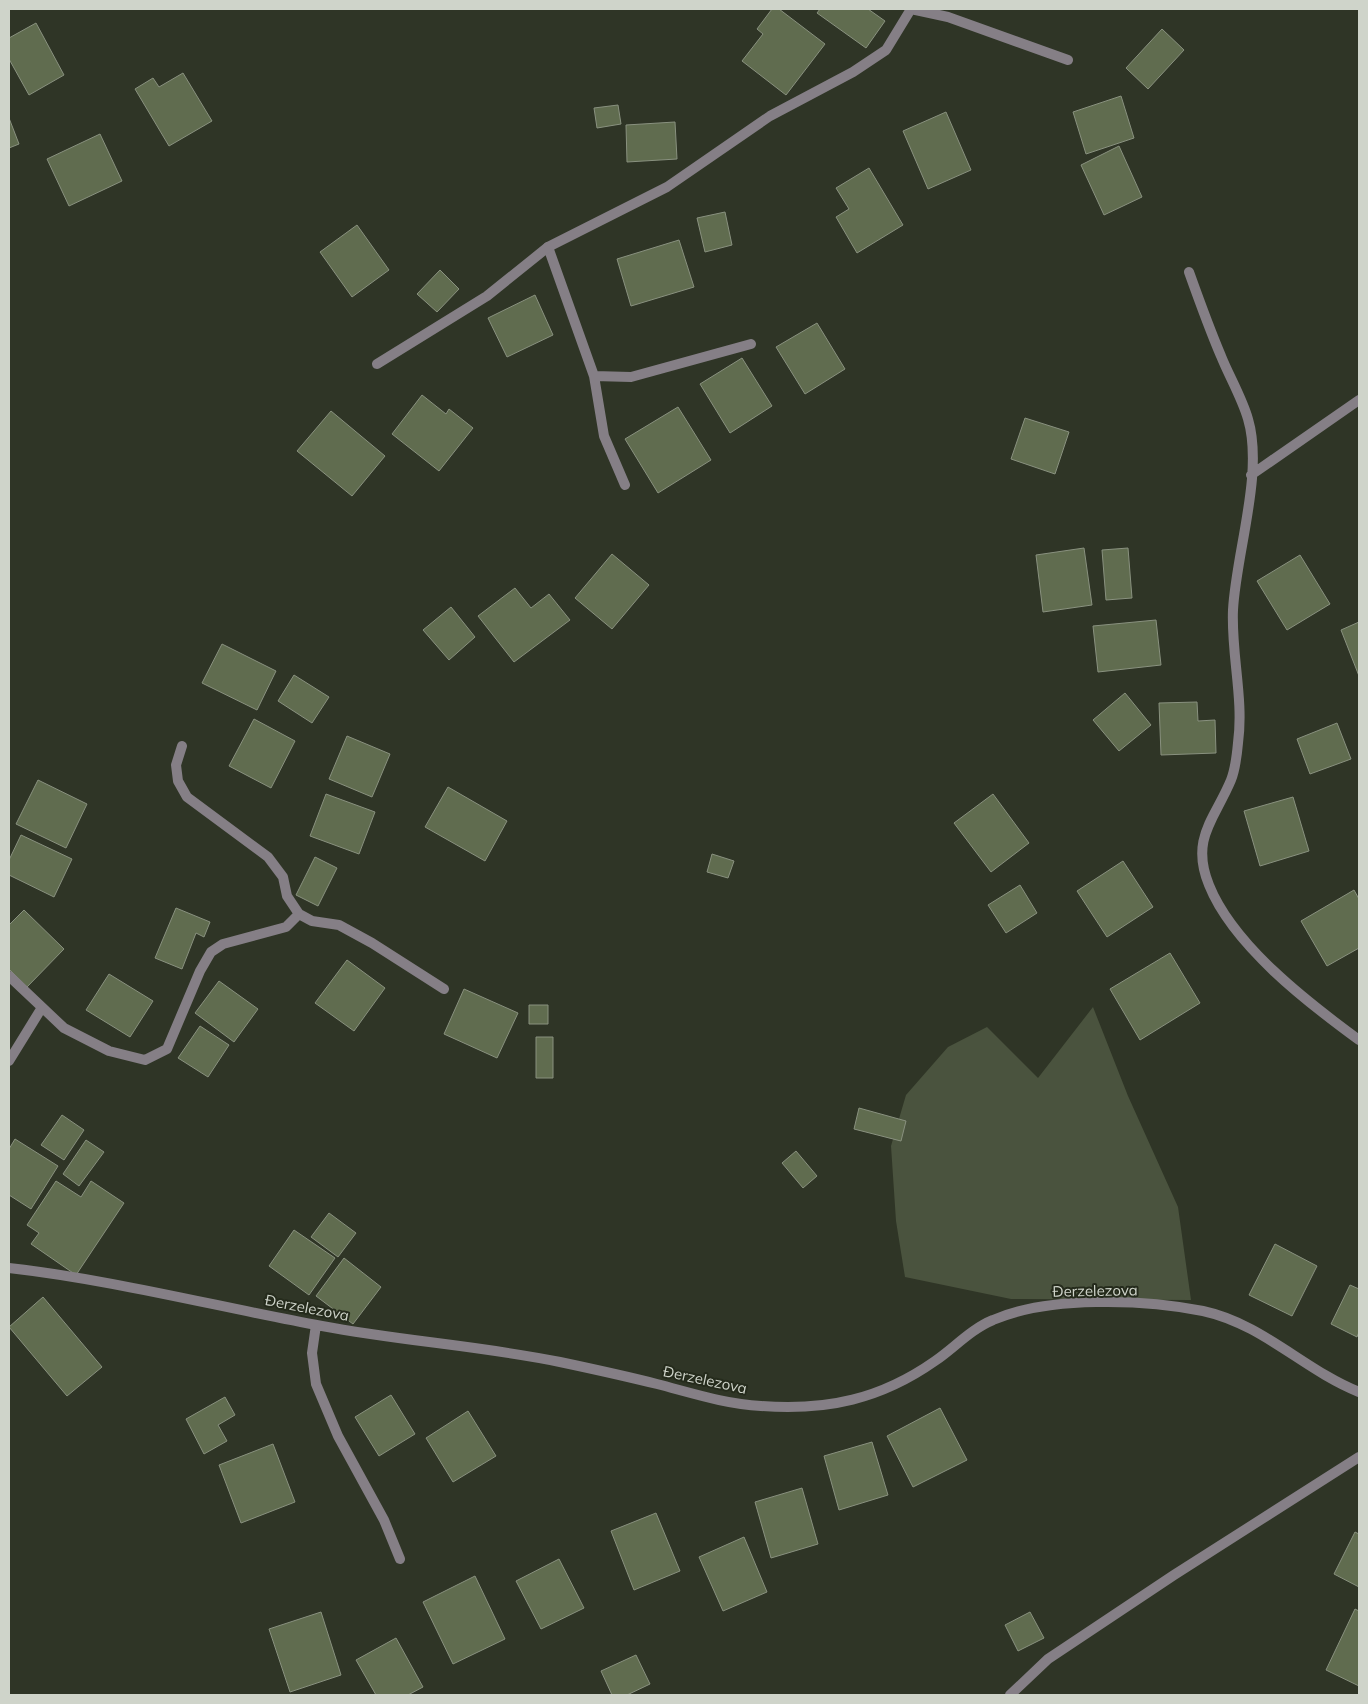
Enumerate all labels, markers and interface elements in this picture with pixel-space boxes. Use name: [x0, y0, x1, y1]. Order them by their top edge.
street label: Đerzelezova: [1052, 1280, 1138, 1301]
street label: Đerzelezova: [263, 1290, 351, 1325]
street label: Đerzelezova: [661, 1361, 749, 1398]

